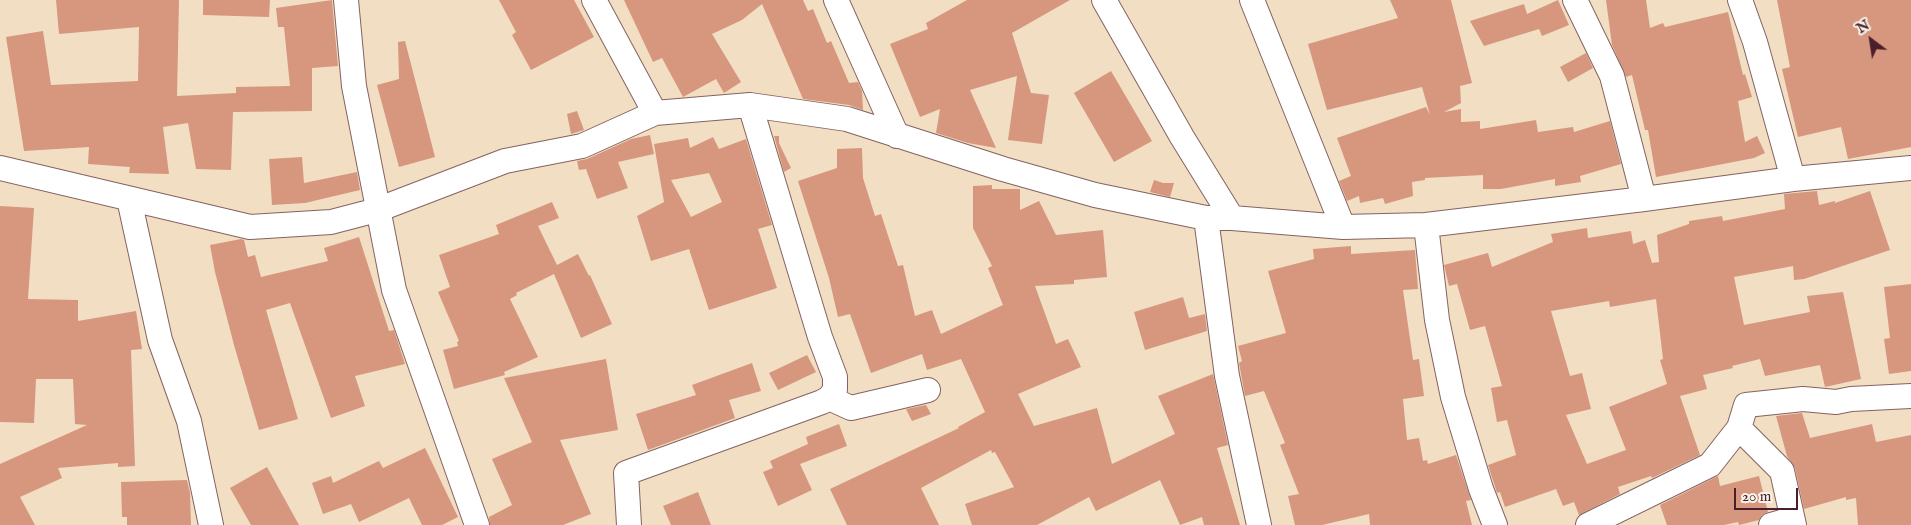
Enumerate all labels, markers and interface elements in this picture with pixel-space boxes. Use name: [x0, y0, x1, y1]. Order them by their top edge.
north arrow: [1846, 15, 1896, 65]
text: N: [1853, 16, 1873, 38]
scale bar: [1736, 478, 1800, 510]
text: 20 m: [1742, 487, 1771, 506]

